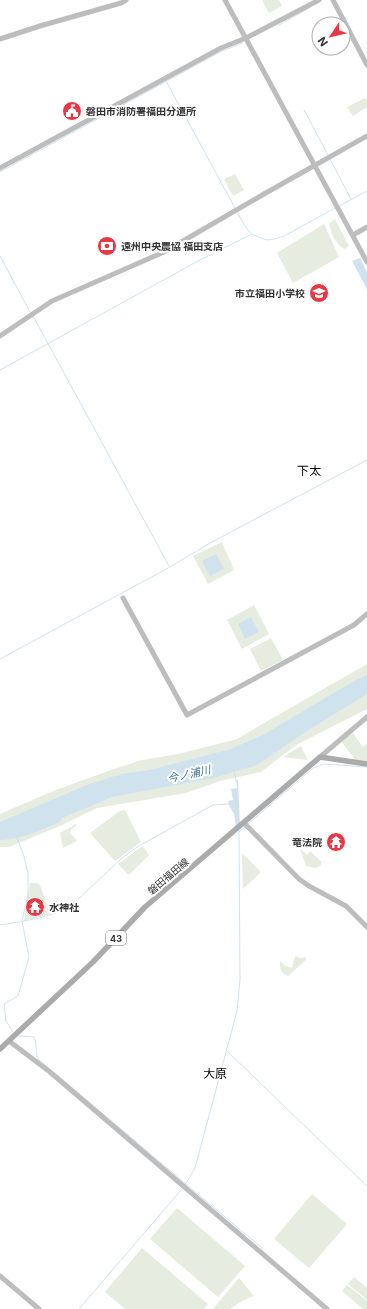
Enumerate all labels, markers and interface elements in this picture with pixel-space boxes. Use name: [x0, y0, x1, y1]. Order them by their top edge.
north arrow: [311, 16, 351, 56]
text: N: [315, 34, 331, 49]
public building icon: 磐田市消防署福田分遣所: [61, 100, 83, 122]
place label: 磐田市消防署福田分遣所: [86, 105, 196, 117]
bank icon: 遠州中央農協 福田支店: [96, 235, 118, 257]
place label: 遠州中央農協 福田支店: [121, 240, 223, 252]
school or university icon: 市立福田小学校: [308, 282, 330, 304]
place label: 市立福田小学校: [235, 287, 305, 299]
district label: 下太: [297, 463, 321, 478]
water label: 今ノ浦川: [166, 762, 213, 786]
temple icon: 竜法院: [325, 831, 347, 853]
place label: 竜法院: [292, 836, 322, 848]
street label: 磐田福田線: [145, 855, 191, 897]
temple icon: 水神社: [24, 896, 46, 918]
place label: 水神社: [49, 901, 80, 913]
road number: 43: [106, 931, 126, 945]
district label: 大原: [203, 1066, 227, 1081]

